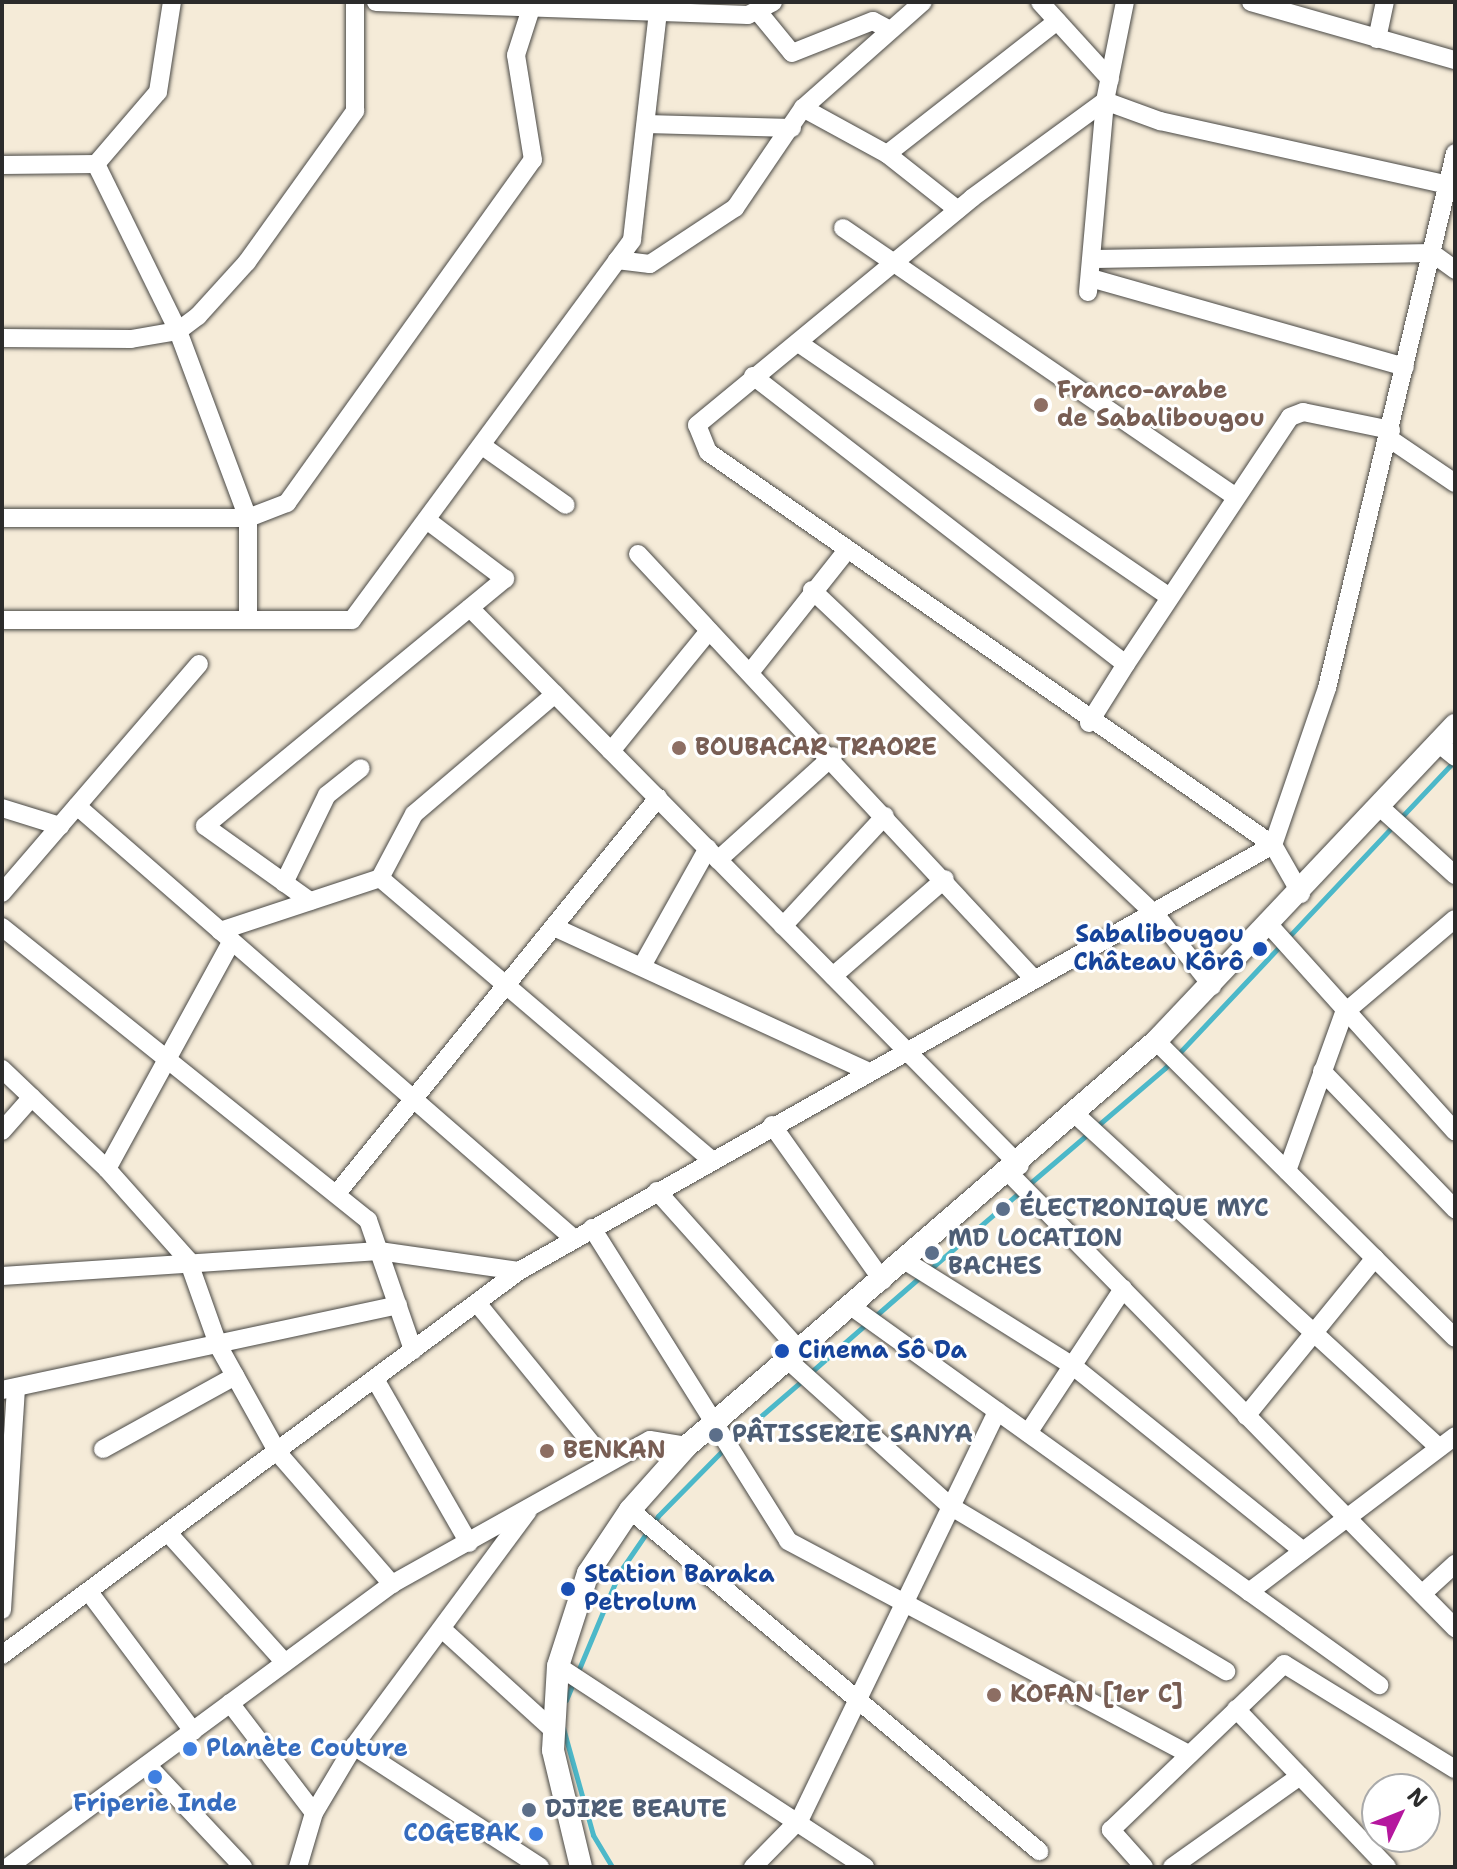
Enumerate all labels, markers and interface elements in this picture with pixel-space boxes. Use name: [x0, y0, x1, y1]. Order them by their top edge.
place label: Franco-arabe de Sabalibougou: [1057, 377, 1265, 433]
marker: Franco-arabe de Sabalibougou: [1032, 396, 1050, 414]
place label: BOUBACAR TRAORE: [695, 734, 937, 762]
marker: BOUBACAR TRAORE: [670, 739, 688, 757]
place label: Sabalibougou Château Kôrô: [1073, 921, 1244, 977]
marker: Sabalibougou Château Kôrô: [1251, 940, 1269, 958]
place label: ÉLECTRONIQUE MYC: [1019, 1195, 1269, 1223]
marker: ÉLECTRONIQUE MYC: [994, 1200, 1012, 1218]
place label: MD LOCATION BACHES: [948, 1225, 1123, 1281]
marker: MD LOCATION BACHES: [923, 1244, 941, 1262]
place label: Cinema Sô Da: [798, 1337, 967, 1365]
marker: Cinema Sô Da: [773, 1342, 791, 1360]
place label: PÂTISSERIE SANYA: [732, 1421, 973, 1449]
marker: PÂTISSERIE SANYA: [707, 1426, 725, 1444]
place label: BENKAN: [563, 1437, 666, 1465]
marker: BENKAN: [538, 1442, 556, 1460]
place label: Station Baraka Petrolum: [584, 1561, 775, 1617]
marker: Station Baraka Petrolum: [559, 1580, 577, 1598]
place label: KOFAN [1er C]: [1010, 1681, 1183, 1709]
marker: KOFAN [1er C]: [985, 1686, 1003, 1704]
place label: Planète Couture: [206, 1735, 408, 1763]
marker: Planète Couture: [181, 1740, 199, 1758]
marker: Friperie Inde: [146, 1768, 164, 1786]
north arrow: [1361, 1773, 1441, 1853]
text: N: [1401, 1781, 1434, 1814]
place label: Friperie Inde: [73, 1790, 237, 1818]
place label: DJIRE BEAUTE: [545, 1796, 727, 1824]
marker: DJIRE BEAUTE: [520, 1801, 538, 1819]
place label: COGEBAK: [403, 1820, 520, 1848]
marker: COGEBAK: [527, 1825, 545, 1843]

